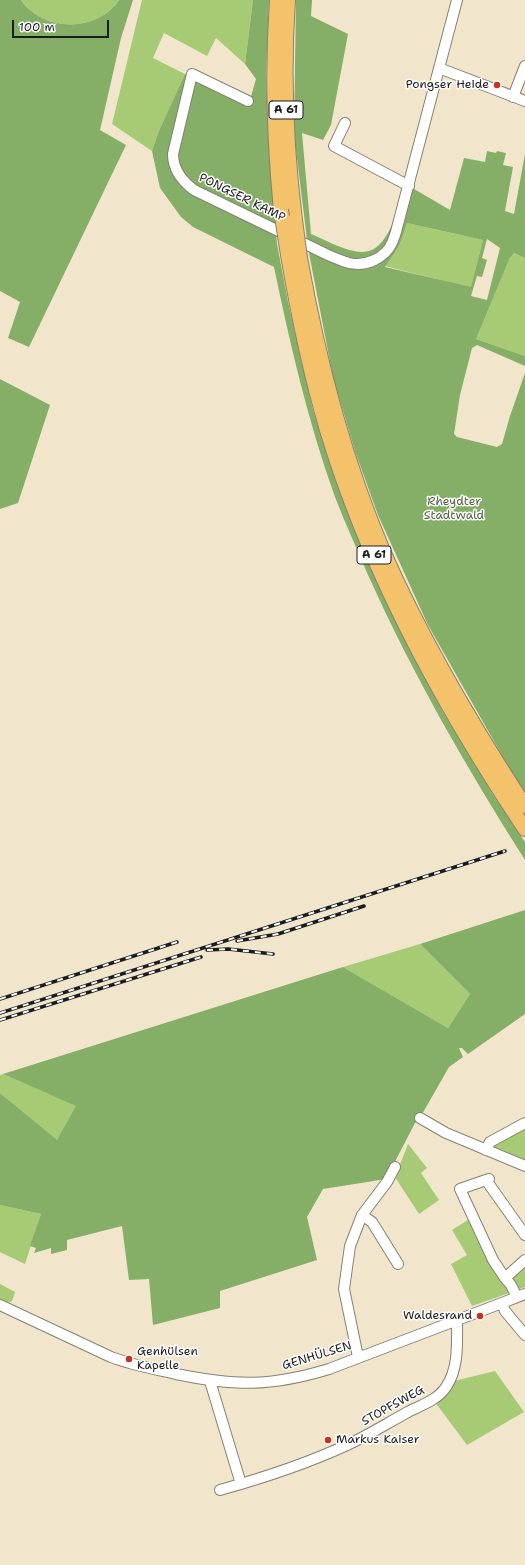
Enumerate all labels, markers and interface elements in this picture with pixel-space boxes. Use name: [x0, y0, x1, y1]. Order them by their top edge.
scale bar: [14, 12, 111, 38]
text: 100 m: [19, 19, 55, 35]
place label: Pongser Heide: [406, 78, 489, 92]
marker: Pongser Heide: [492, 80, 502, 90]
road number: A 61: [269, 101, 303, 119]
street label: PONGSER KAMP: [196, 171, 288, 225]
park label: Rheydter Stadtwald: [424, 495, 484, 523]
road number: A 61: [357, 546, 391, 564]
place label: Waldesrand: [403, 1309, 472, 1323]
marker: Waldesrand: [475, 1311, 485, 1321]
street label: GENHÜLSEN: [281, 1339, 353, 1373]
place label: Genhülsen Kapelle: [137, 1345, 198, 1373]
marker: Genhülsen Kapelle: [124, 1354, 134, 1364]
street label: STOPFSWEG: [359, 1383, 427, 1429]
place label: Markus Kaiser: [336, 1433, 419, 1447]
marker: Markus Kaiser: [323, 1435, 333, 1445]

